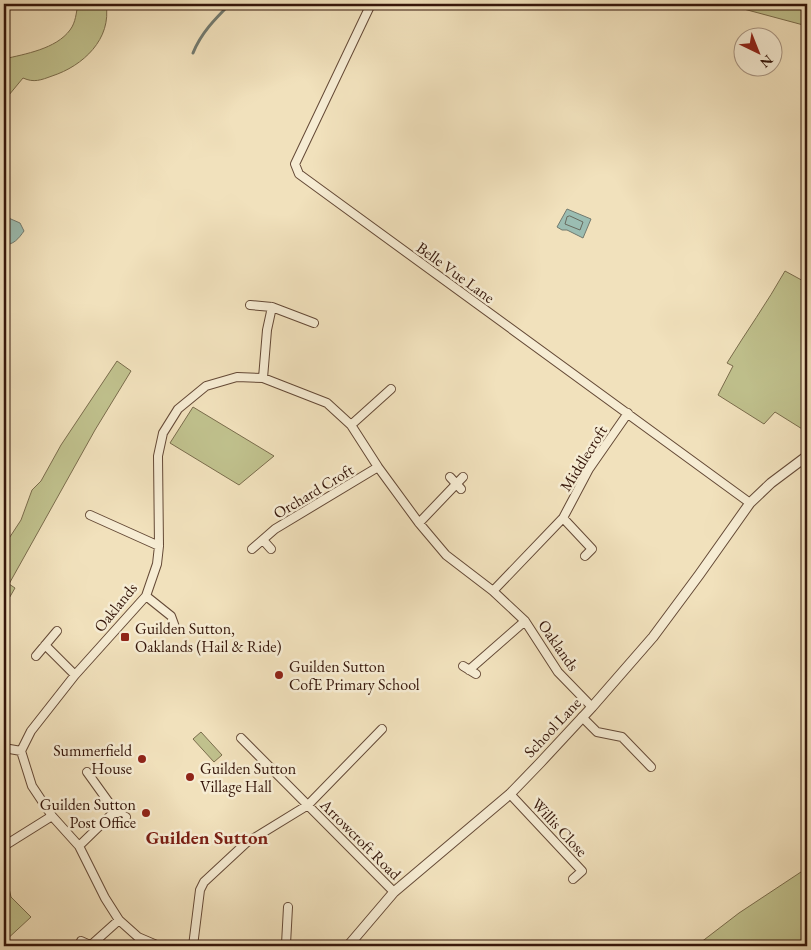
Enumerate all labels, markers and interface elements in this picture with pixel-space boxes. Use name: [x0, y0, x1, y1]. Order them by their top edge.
north arrow: [734, 28, 784, 78]
text: N: [756, 51, 777, 72]
street label: Belle Vue Lane: [412, 237, 499, 308]
street label: Middlecroft: [555, 421, 612, 495]
street label: Orchard Croft: [269, 459, 357, 524]
street label: Oaklands: [89, 578, 142, 636]
street label: Oaklands: [533, 615, 584, 675]
place label: Guilden Sutton, Oaklands (Hail & Ride): [135, 618, 282, 657]
marker: Guilden Sutton, Oaklands (Hail & Ride): [119, 631, 131, 643]
place label: Guilden Sutton CofE Primary School: [289, 656, 420, 695]
marker: Guilden Sutton CofE Primary School: [273, 669, 285, 681]
street label: School Lane: [519, 693, 586, 762]
place label: Summerfield House: [53, 740, 133, 779]
marker: Summerfield House: [136, 753, 148, 765]
place label: Guilden Sutton Village Hall: [200, 758, 297, 797]
marker: Guilden Sutton Village Hall: [184, 771, 196, 783]
place label: Guilden Sutton Post Office: [40, 794, 137, 833]
street label: Arrowcroft Road: [315, 794, 406, 885]
street label: Willis Close: [527, 794, 592, 861]
marker: Guilden Sutton Post Office: [140, 807, 152, 819]
district label: Guilden Sutton: [146, 825, 269, 850]

